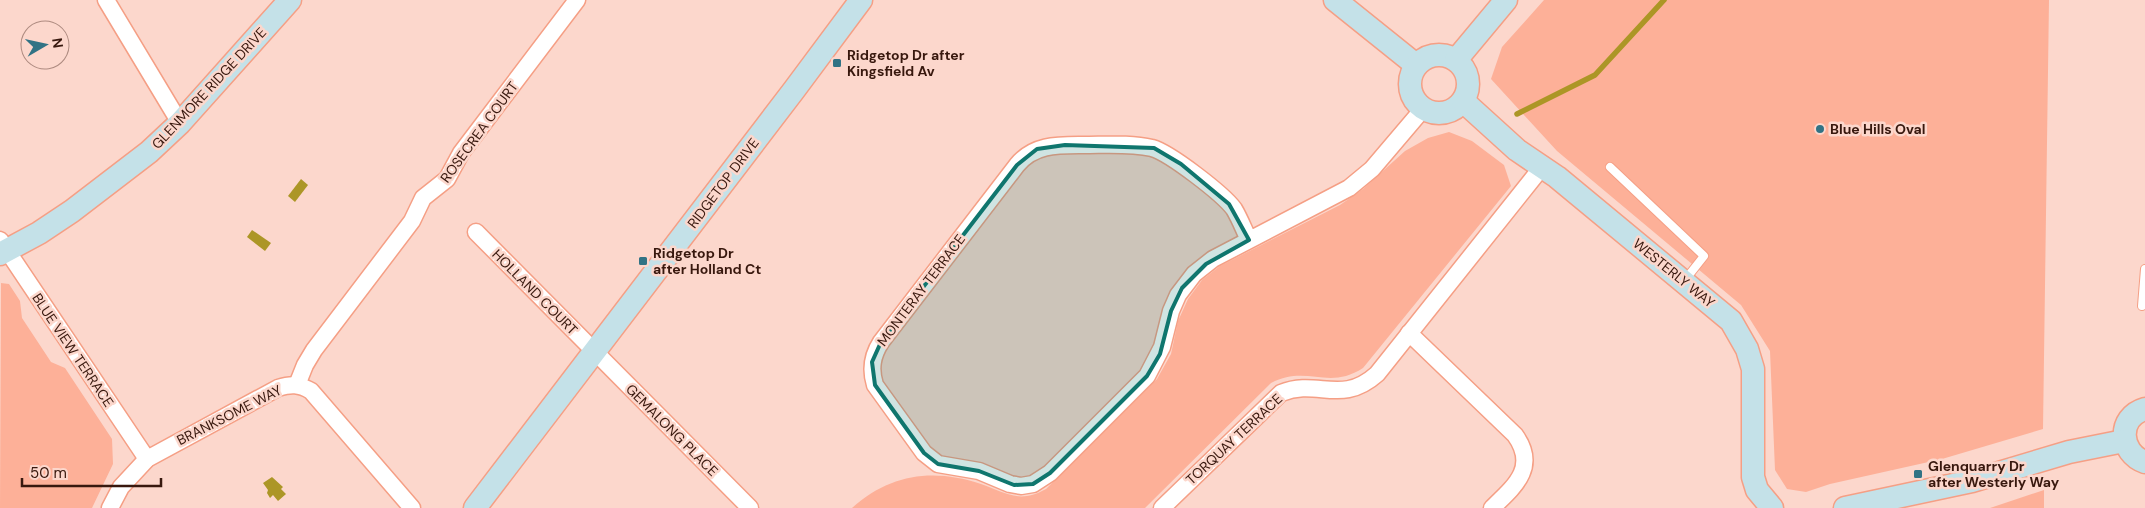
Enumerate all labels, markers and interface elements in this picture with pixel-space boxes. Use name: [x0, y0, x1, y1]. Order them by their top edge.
north arrow: [20, 20, 70, 70]
street label: GLENMORE RIDGE DRIVE: [148, 23, 270, 153]
text: N: [48, 37, 68, 49]
place label: Ridgetop Dr after Kingsfield Av: [847, 46, 965, 80]
marker: Ridgetop Dr after Kingsfield Av: [831, 57, 843, 69]
street label: ROSECREA COURT: [436, 78, 522, 186]
place label: Blue Hills Oval: [1830, 120, 1925, 138]
marker: Blue Hills Oval: [1814, 123, 1826, 135]
street label: RIDGETOP DRIVE: [683, 134, 763, 232]
street label: MONTERAY TERRACE: [873, 230, 969, 350]
street label: WESTERLY WAY: [1629, 234, 1719, 312]
place label: Ridgetop Dr after Holland Ct: [653, 244, 761, 278]
street label: HOLLAND COURT: [488, 245, 582, 339]
marker: Ridgetop Dr after Holland Ct: [637, 255, 649, 267]
street label: BLUE VIEW TERRACE: [28, 290, 118, 410]
street label: GEMALONG PLACE: [622, 380, 722, 480]
street label: BRANKSOME WAY: [174, 381, 284, 449]
street label: TORQUAY TERRACE: [1182, 390, 1286, 488]
scale bar: [22, 456, 161, 488]
place label: Glenquarry Dr after Westerly Way: [1928, 457, 2060, 491]
text: 50 m: [30, 463, 67, 483]
marker: Glenquarry Dr after Westerly Way: [1912, 468, 1924, 480]

